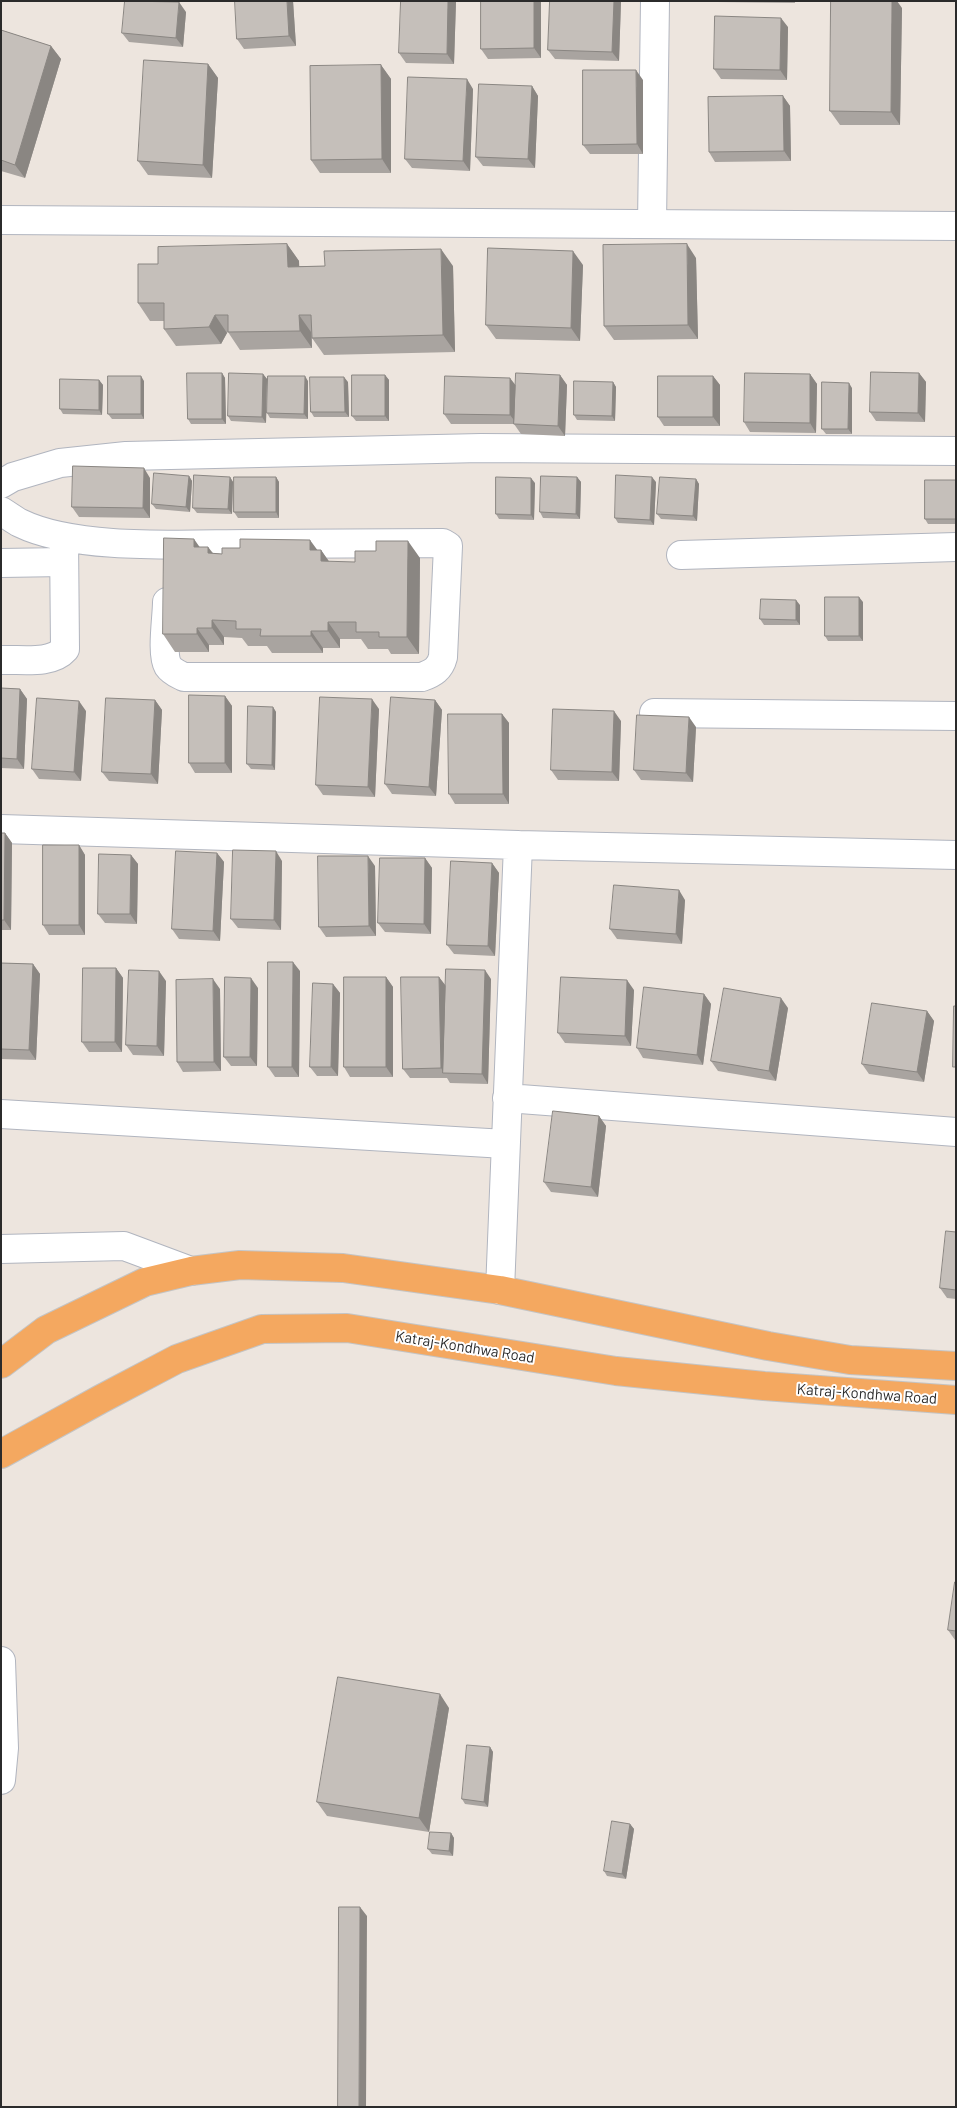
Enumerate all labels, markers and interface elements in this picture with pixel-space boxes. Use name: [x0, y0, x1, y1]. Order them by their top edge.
street label: Katraj-Kondhwa Road: [394, 1327, 536, 1367]
street label: Katraj-Kondhwa Road: [796, 1380, 938, 1408]

